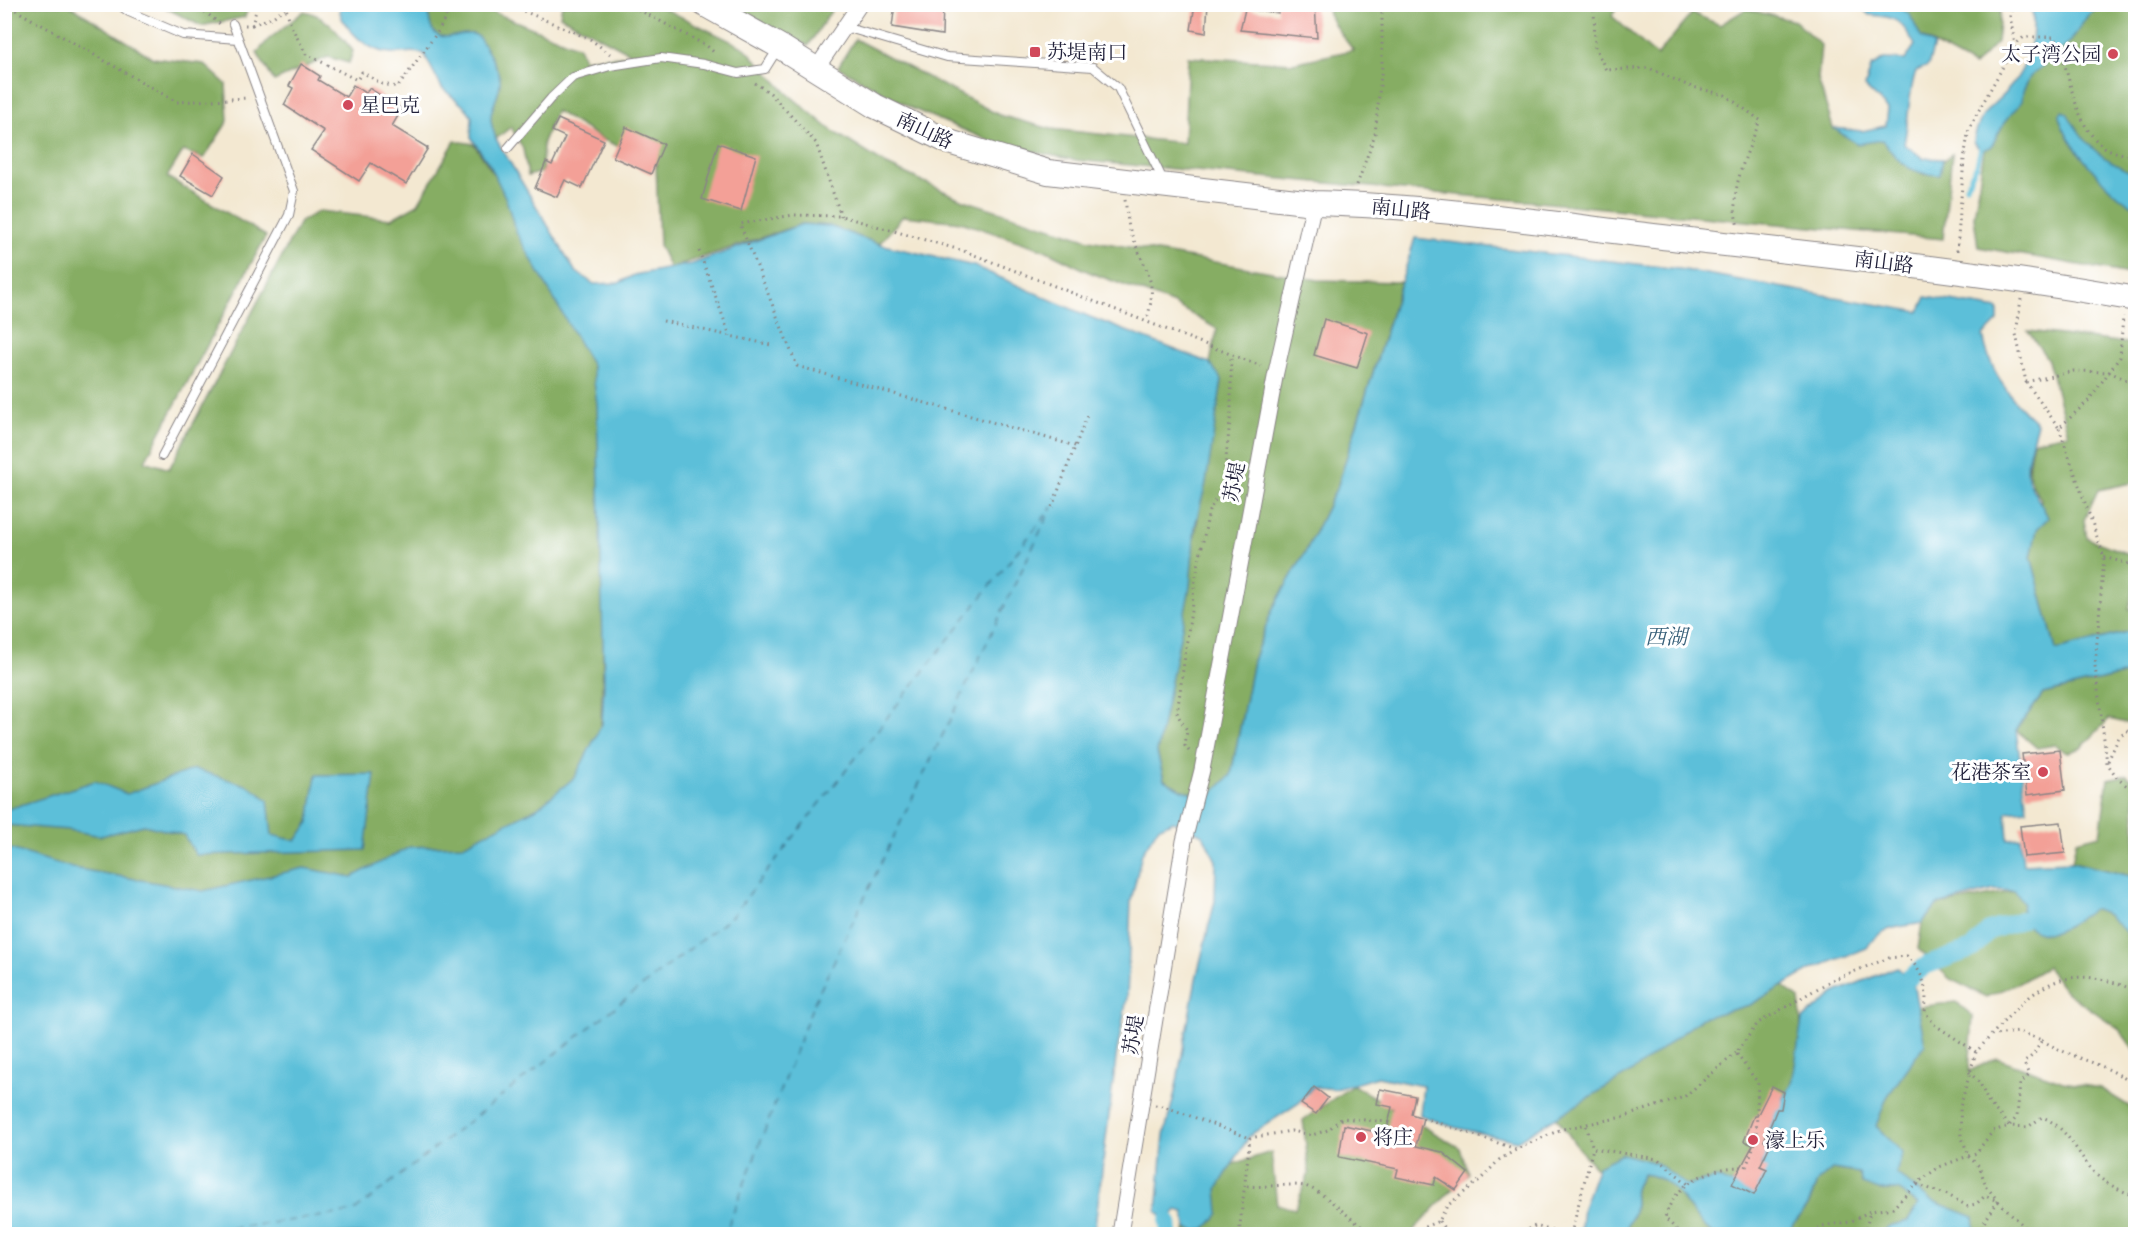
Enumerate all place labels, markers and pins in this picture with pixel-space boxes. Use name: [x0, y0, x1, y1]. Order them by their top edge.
place label: 苏堤南口: [1047, 40, 1127, 65]
place label: 太子湾公园: [2001, 42, 2101, 67]
marker: 苏堤南口: [1028, 45, 1042, 59]
marker: 太子湾公园: [2106, 47, 2120, 61]
place label: 星巴克: [360, 93, 420, 118]
marker: 星巴克: [341, 98, 355, 112]
place label: 花港茶室: [1951, 760, 2031, 785]
marker: 花港茶室: [2036, 765, 2050, 779]
place label: 将庄: [1373, 1125, 1413, 1150]
place label: 濠上乐: [1765, 1128, 1825, 1153]
marker: 将庄: [1354, 1130, 1368, 1144]
marker: 濠上乐: [1746, 1133, 1760, 1147]

